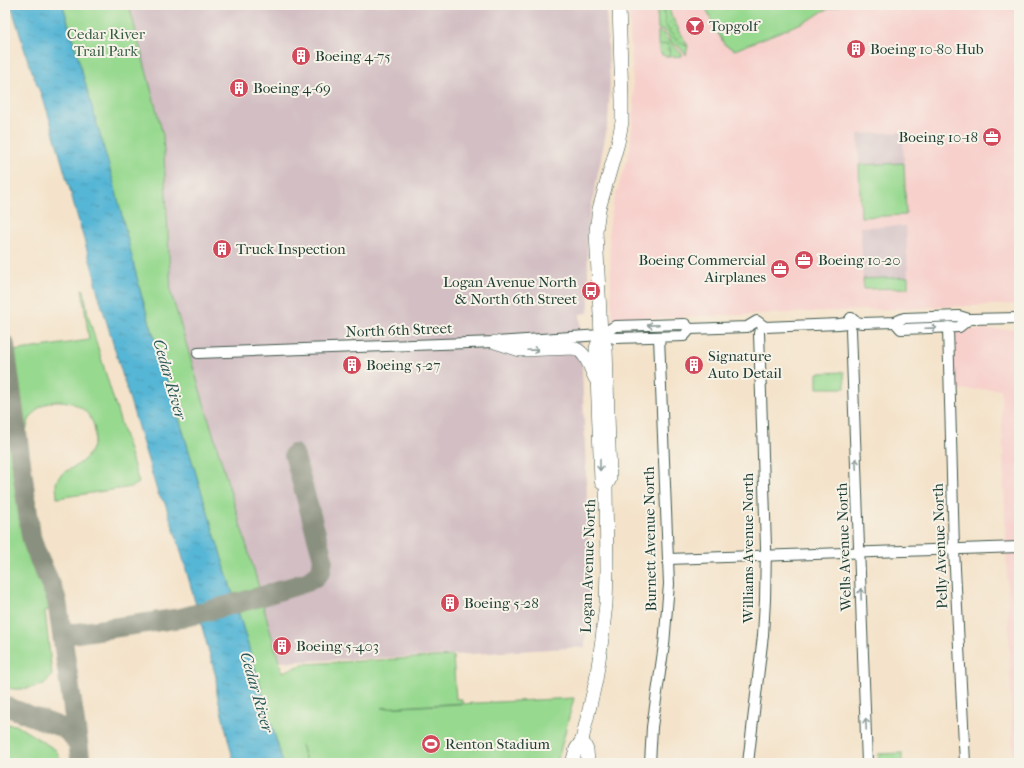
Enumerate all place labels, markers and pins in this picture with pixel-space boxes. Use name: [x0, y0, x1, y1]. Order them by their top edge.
bar icon: Topgolf: [684, 15, 706, 37]
place label: Topgolf: [709, 17, 761, 35]
building icon: Boeing 10-80 Hub: [845, 38, 867, 60]
place label: Boeing 10-80 Hub: [870, 40, 984, 58]
building icon: Boeing 4-75: [290, 45, 312, 67]
place label: Boeing 4-75: [315, 47, 391, 65]
building icon: Boeing 4-69: [228, 77, 250, 99]
place label: Boeing 4-69: [253, 79, 331, 97]
office icon: Boeing 10-18: [981, 126, 1003, 148]
place label: Boeing 10-18: [899, 128, 978, 146]
building icon: Truck Inspection: [211, 238, 233, 260]
place label: Truck Inspection: [236, 240, 346, 258]
office icon: Boeing 10-20: [793, 249, 815, 271]
place label: Boeing Commercial Airplanes: [638, 251, 766, 286]
place label: Boeing 10-20: [818, 251, 901, 269]
office icon: Boeing Commercial Airplanes: [769, 258, 791, 280]
place label: Logan Avenue North & North 6th Street: [443, 273, 578, 308]
bus stop icon: Logan Avenue North & North 6th Street: [580, 280, 602, 302]
place label: Signature Auto Detail: [707, 347, 782, 382]
building icon: Boeing 5-27: [341, 354, 363, 376]
building icon: Signature Auto Detail: [683, 354, 705, 376]
place label: Boeing 5-27: [366, 356, 440, 374]
building icon: Boeing 5-28: [439, 592, 461, 614]
place label: Boeing 5-28: [464, 594, 539, 612]
building icon: Boeing 5-403: [271, 635, 293, 657]
place label: Boeing 5-403: [296, 637, 379, 655]
sports icon: Renton Stadium: [420, 733, 442, 755]
place label: Renton Stadium: [445, 735, 550, 753]

